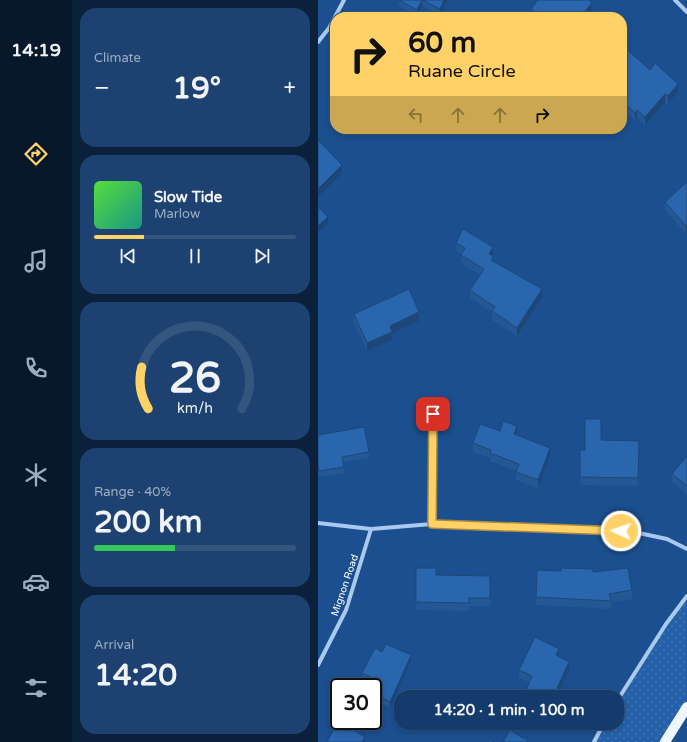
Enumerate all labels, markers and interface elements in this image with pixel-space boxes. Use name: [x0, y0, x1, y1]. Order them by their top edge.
text: 60 m: [408, 26, 476, 60]
icon: right: [342, 28, 394, 80]
text: 14:19: [11, 39, 61, 61]
text: Climate: [94, 50, 141, 66]
text: Ruane Circle: [408, 60, 516, 82]
text: 19°: [172, 70, 221, 107]
text: −: [94, 75, 110, 101]
text: +: [284, 75, 296, 101]
icon: left: [405, 104, 427, 126]
icon: ahead: [447, 104, 469, 126]
icon: ahead: [489, 104, 511, 126]
icon: right: [531, 104, 553, 126]
icon: directions: [22, 140, 50, 168]
text: Slow Tide: [154, 188, 222, 206]
text: Marlow: [154, 206, 200, 222]
icon: previous: [117, 245, 139, 267]
icon: pause: [184, 245, 206, 267]
icon: next: [251, 245, 273, 267]
icon: music: [22, 247, 50, 275]
icon: phone: [22, 354, 50, 382]
text: 26: [169, 354, 221, 404]
pin: [416, 397, 450, 431]
text: km/h: [177, 400, 213, 417]
icon: arrive: [422, 403, 444, 425]
icon: climate: [22, 461, 50, 489]
text: Range · 40%: [94, 484, 171, 500]
text: 200 km: [94, 504, 202, 541]
position arrow: [600, 510, 642, 552]
street label: Mignon Road: [329, 553, 361, 618]
icon: car: [22, 568, 50, 596]
text: Arrival: [94, 637, 134, 653]
text: 14:20: [94, 657, 177, 694]
icon: filters: [22, 674, 50, 702]
speed limit sign: 30: [330, 678, 382, 730]
text: 14:20 · 1 min · 100 m: [434, 701, 584, 719]

